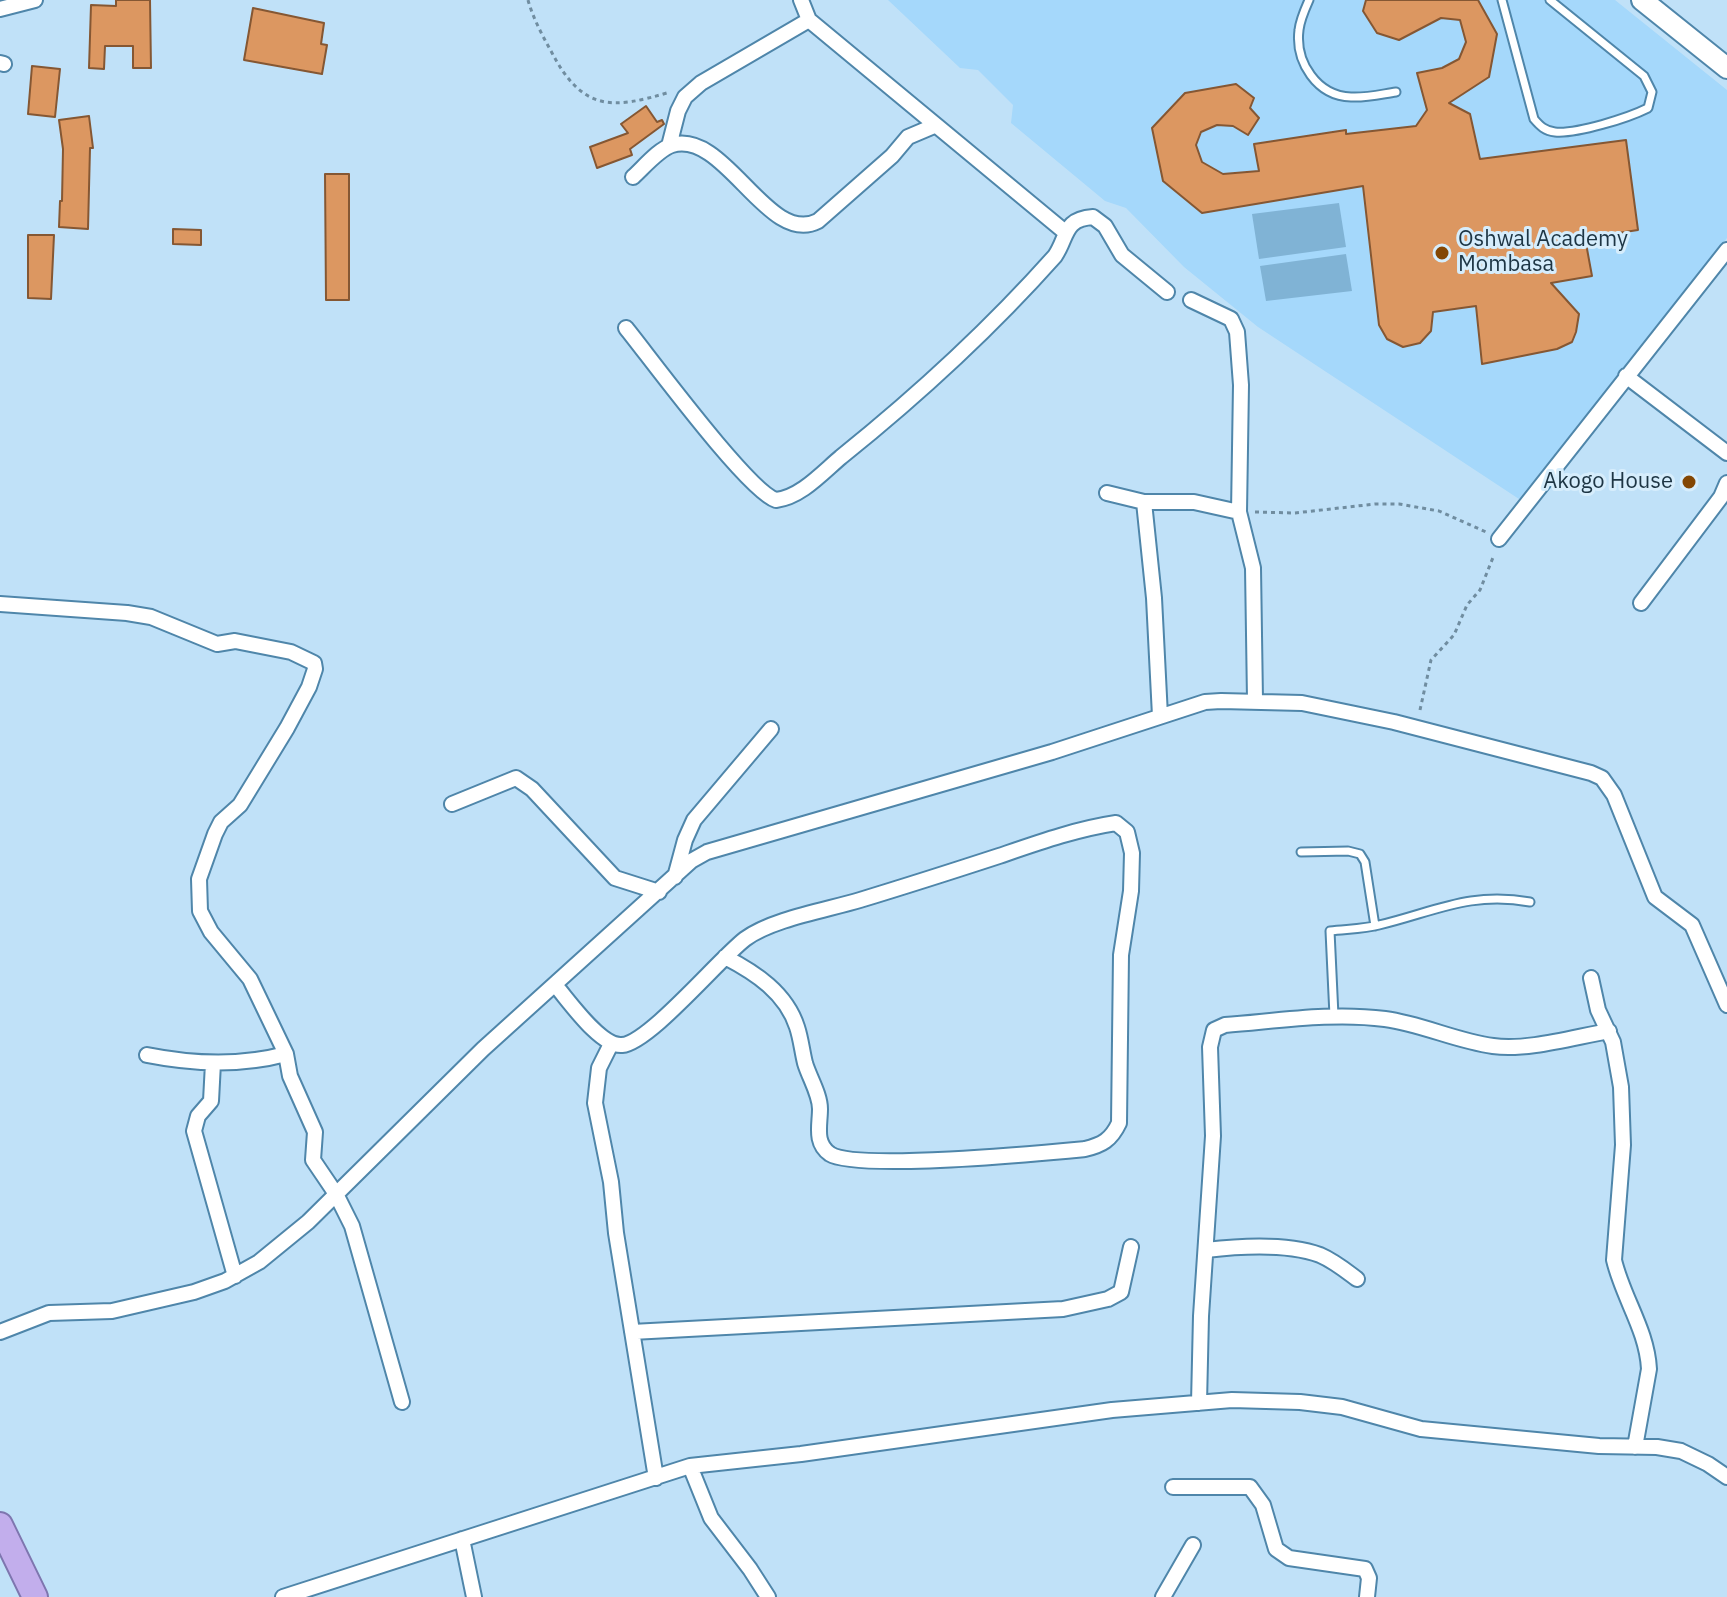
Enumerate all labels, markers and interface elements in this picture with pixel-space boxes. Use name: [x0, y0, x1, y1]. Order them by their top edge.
place label: Oshwal Academy Mombasa: [1458, 227, 1628, 278]
marker: Oshwal Academy Mombasa: [1433, 244, 1451, 262]
place label: Akogo House: [1543, 469, 1673, 495]
marker: Akogo House: [1680, 473, 1698, 491]

